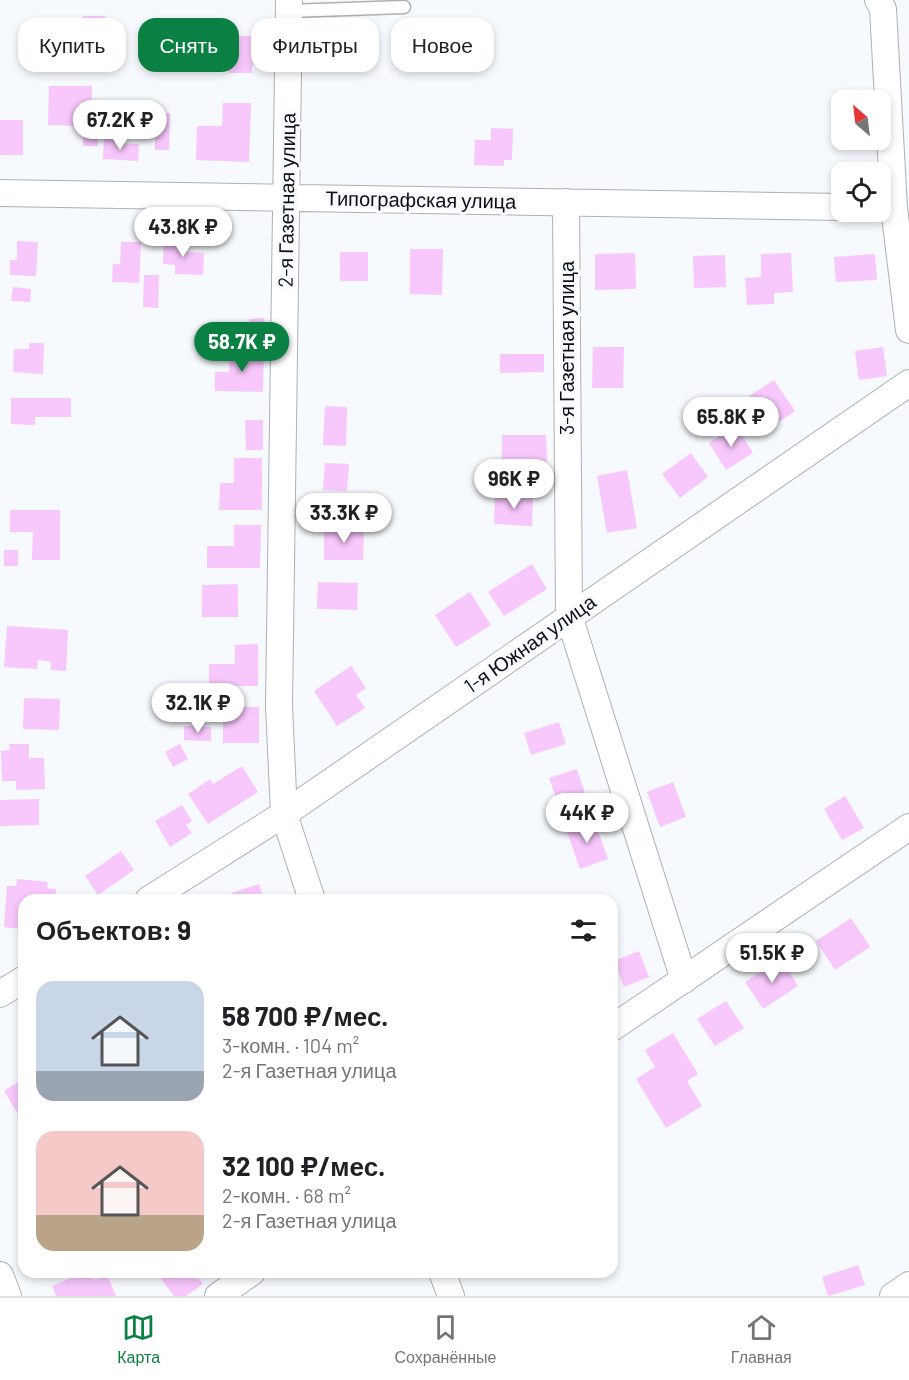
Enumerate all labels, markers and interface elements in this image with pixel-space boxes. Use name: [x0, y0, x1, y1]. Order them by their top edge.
chip: Купить: [18, 18, 126, 72]
chip: Снять: [138, 18, 239, 72]
chip: Фильтры: [251, 18, 379, 72]
chip: Новое: [391, 18, 494, 72]
north arrow: [831, 90, 891, 150]
map controls: [831, 90, 891, 222]
pin: 67.2K ₽: [65, 100, 175, 151]
text: 67.2K ₽: [87, 107, 153, 131]
street label: 2-я Газетная улица: [272, 112, 300, 287]
button: locate: [831, 162, 891, 222]
street label: Типографская улица: [326, 185, 517, 213]
pin: 43.8K ₽: [128, 207, 238, 258]
text: 43.8K ₽: [148, 214, 218, 238]
street label: 3-я Газетная улица: [554, 260, 578, 435]
pin: 58.7K ₽: [187, 322, 297, 373]
text: 58.7K ₽: [208, 329, 276, 353]
pin: 65.8K ₽: [676, 397, 786, 448]
text: 65.8K ₽: [697, 404, 765, 428]
pin: 96K ₽: [472, 459, 556, 510]
text: 96K ₽: [488, 466, 540, 490]
pin: 33.3K ₽: [289, 493, 399, 544]
text: 33.3K ₽: [310, 500, 378, 524]
street label: 1-я Южная улица: [459, 588, 601, 698]
pin: 32.1K ₽: [143, 683, 253, 734]
text: 32.1K ₽: [165, 690, 231, 714]
pin: 44K ₽: [545, 793, 629, 844]
text: 44K ₽: [560, 800, 614, 824]
text: Объектов: 9: [36, 914, 191, 945]
icon: filters: [567, 914, 600, 947]
pin: 51.5K ₽: [717, 933, 827, 984]
text: 51.5K ₽: [740, 940, 804, 964]
text: 58 700 ₽/мес.: [222, 1000, 388, 1031]
icon: home: [84, 1005, 156, 1077]
text: 3-комн. · 104 m²: [222, 1033, 359, 1057]
text: 2-я Газетная улица: [222, 1058, 397, 1082]
text: 32 100 ₽/мес.: [222, 1150, 385, 1181]
icon: home: [84, 1155, 156, 1227]
text: 2-комн. · 68 m²: [222, 1183, 351, 1207]
text: 2-я Газетная улица: [222, 1208, 397, 1232]
tab: Карта: [117, 1311, 160, 1367]
tab: Сохранённые: [395, 1311, 496, 1367]
tab: Главная: [731, 1311, 792, 1367]

